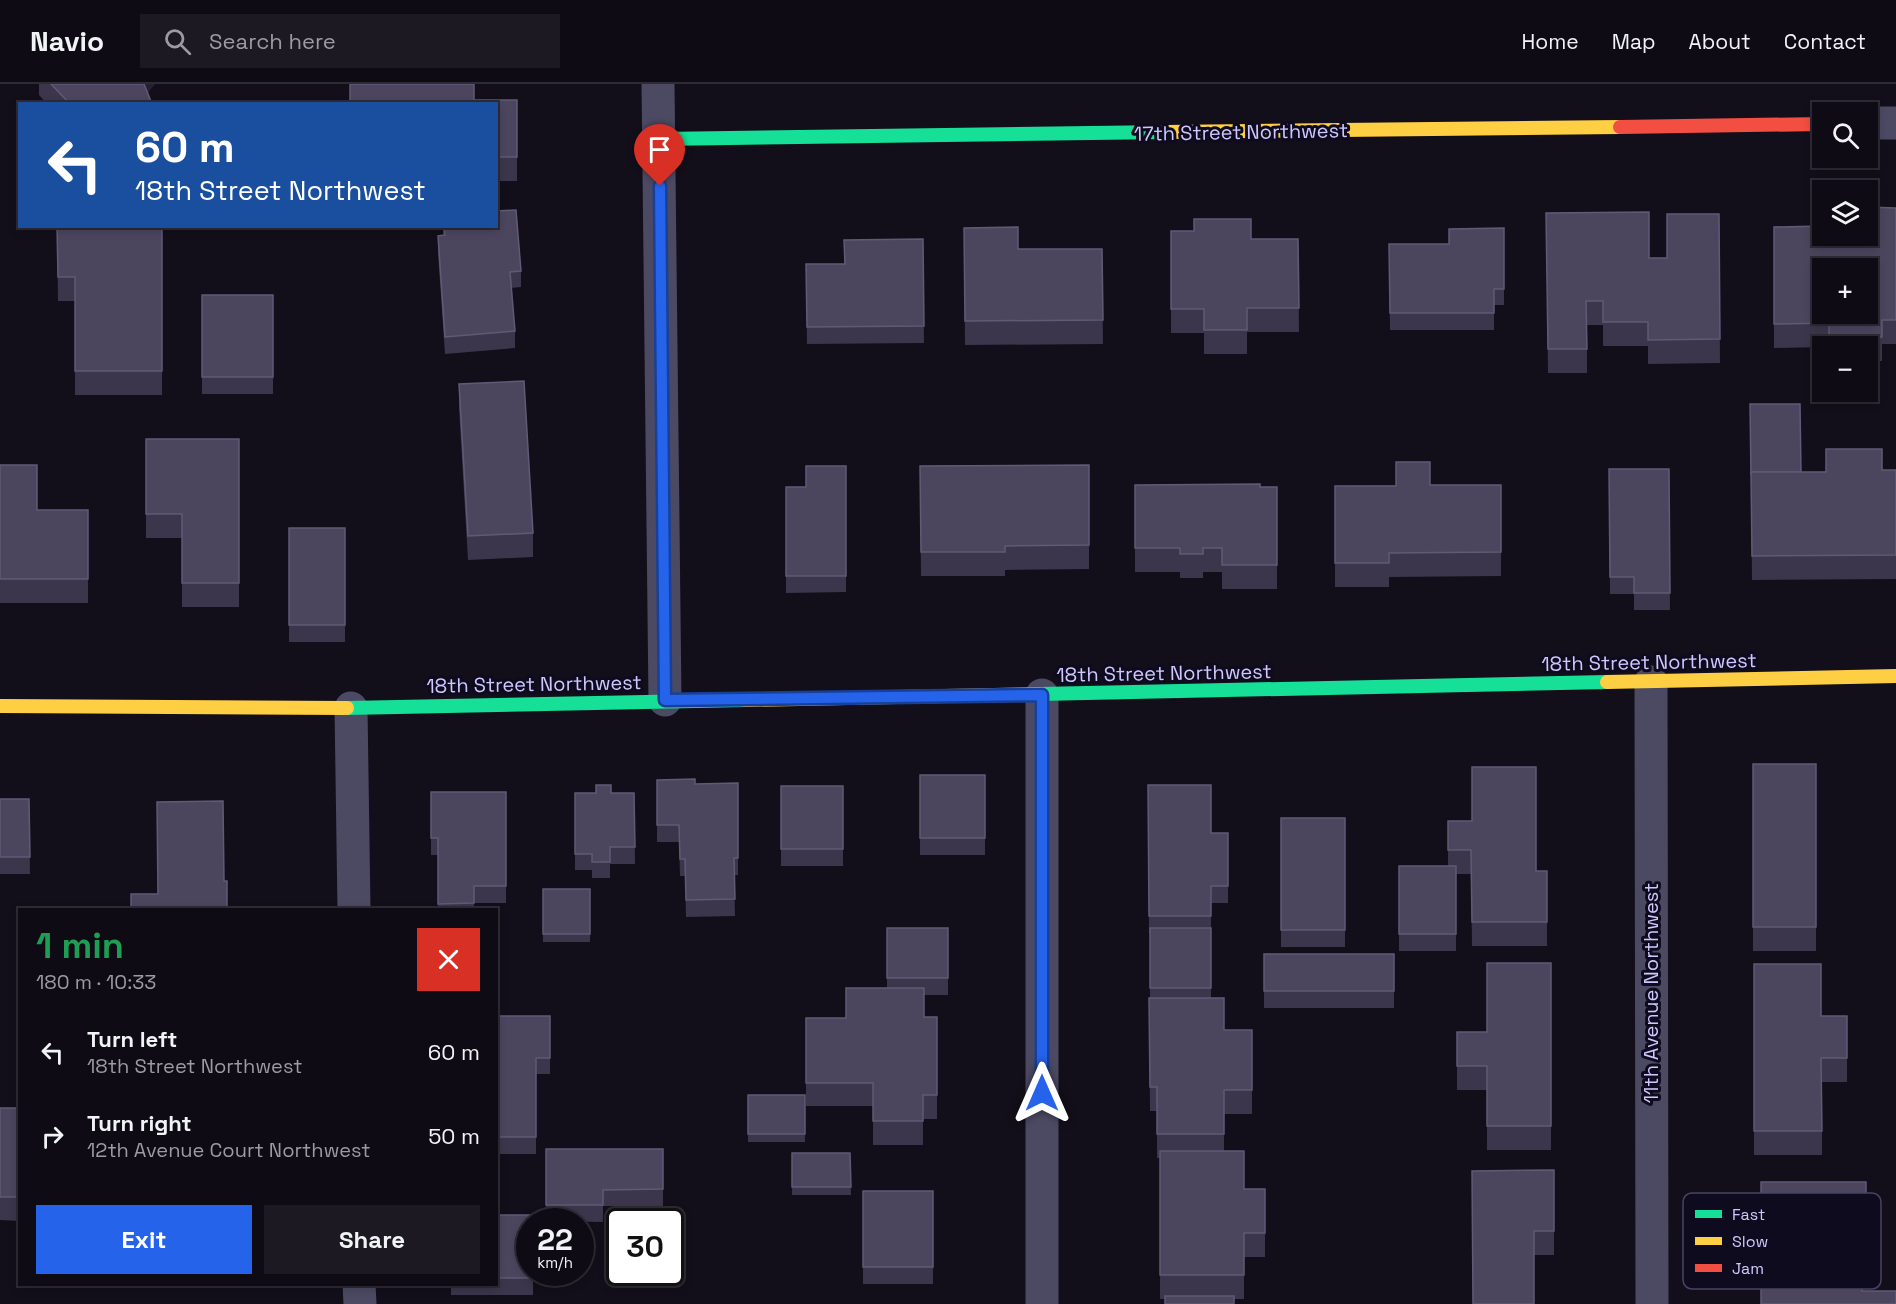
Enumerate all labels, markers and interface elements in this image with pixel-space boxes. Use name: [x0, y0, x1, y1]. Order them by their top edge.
search box: [140, 14, 560, 68]
text: Navio: [30, 23, 104, 59]
icon: search: [161, 25, 194, 58]
text: Search here: [209, 27, 336, 55]
text: Home: [1521, 28, 1579, 55]
text: Map: [1612, 28, 1656, 55]
text: About: [1689, 28, 1751, 55]
text: Contact: [1784, 28, 1866, 55]
map controls: [1812, 102, 1878, 402]
button: search: [1812, 102, 1878, 168]
street label: 17th Street Northwest: [1134, 117, 1348, 147]
text: 60 m: [135, 121, 235, 174]
pin: [634, 124, 685, 186]
icon: left: [36, 126, 114, 204]
icon: arrive: [643, 133, 676, 166]
text: 18th Street Northwest: [135, 173, 426, 208]
button: layers: [1812, 180, 1878, 246]
button: +: [1812, 258, 1878, 324]
button: −: [1812, 336, 1878, 402]
street label: 18th Street Northwest: [1541, 647, 1757, 677]
street label: 18th Street Northwest: [1056, 658, 1272, 688]
street label: 18th Street Northwest: [426, 669, 642, 699]
street label: 11th Avenue Northwest: [1638, 883, 1664, 1103]
text: 1 min: [36, 923, 124, 969]
button: close: [417, 928, 480, 991]
text: 180 m · 10:33: [36, 969, 156, 995]
text: Turn left: [87, 1025, 177, 1053]
icon: left: [36, 1036, 69, 1069]
text: 60 m: [428, 1038, 480, 1066]
text: 18th Street Northwest: [87, 1053, 302, 1079]
position arrow: [1010, 1061, 1074, 1125]
text: Turn right: [87, 1109, 192, 1137]
icon: right: [36, 1120, 69, 1153]
text: 50 m: [428, 1122, 480, 1150]
text: 12th Avenue Court Northwest: [87, 1137, 371, 1163]
legend: [1683, 1193, 1881, 1289]
text: Fast: [1732, 1204, 1765, 1225]
button: Exit: [36, 1205, 252, 1274]
button: Share: [264, 1205, 480, 1274]
speed limit sign: 30: [606, 1208, 684, 1286]
text: 22: [537, 1220, 573, 1259]
text: Slow: [1732, 1231, 1768, 1252]
text: km/h: [537, 1253, 573, 1272]
text: Jam: [1732, 1258, 1764, 1279]

